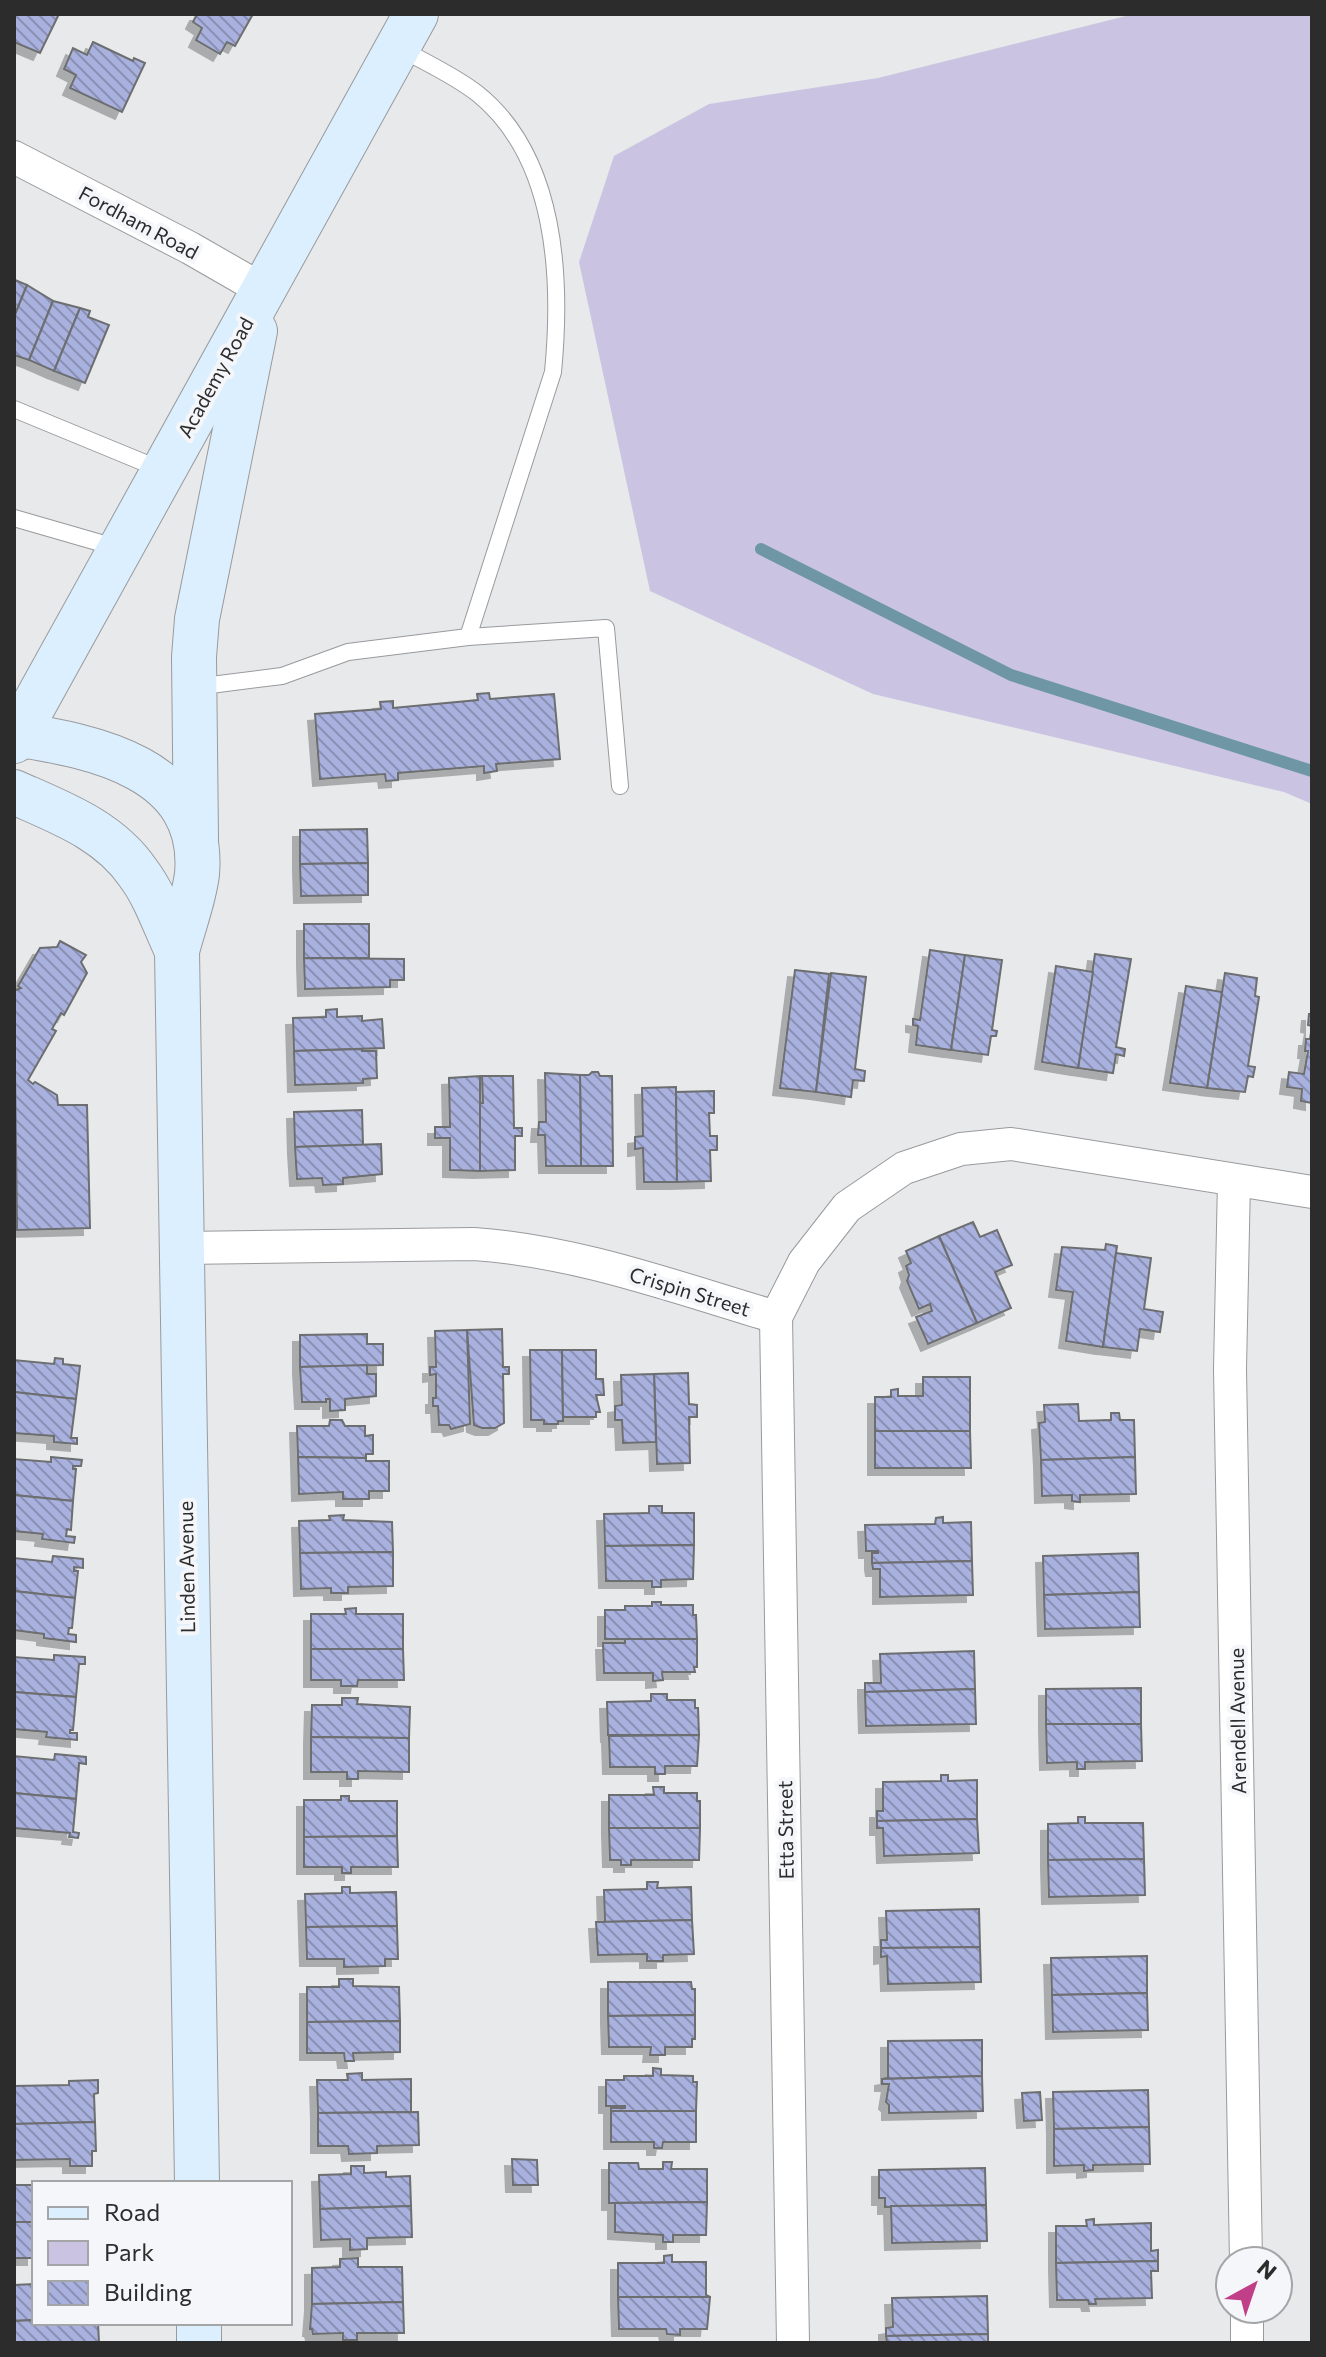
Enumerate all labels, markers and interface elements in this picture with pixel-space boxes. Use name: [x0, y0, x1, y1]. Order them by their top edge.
street label: Fordham Road: [75, 180, 203, 264]
street label: Academy Road: [172, 313, 258, 441]
street label: Crispin Street: [627, 1261, 753, 1321]
street label: Linden Avenue: [173, 1501, 199, 1633]
street label: Arendell Avenue: [1224, 1648, 1250, 1794]
street label: Etta Street: [772, 1780, 798, 1880]
legend: [32, 2181, 292, 2325]
text: Road: [104, 2197, 160, 2226]
text: Park: [104, 2237, 154, 2266]
north arrow: [1214, 2245, 1294, 2325]
text: N: [1252, 2254, 1282, 2285]
text: Building: [104, 2277, 192, 2306]

